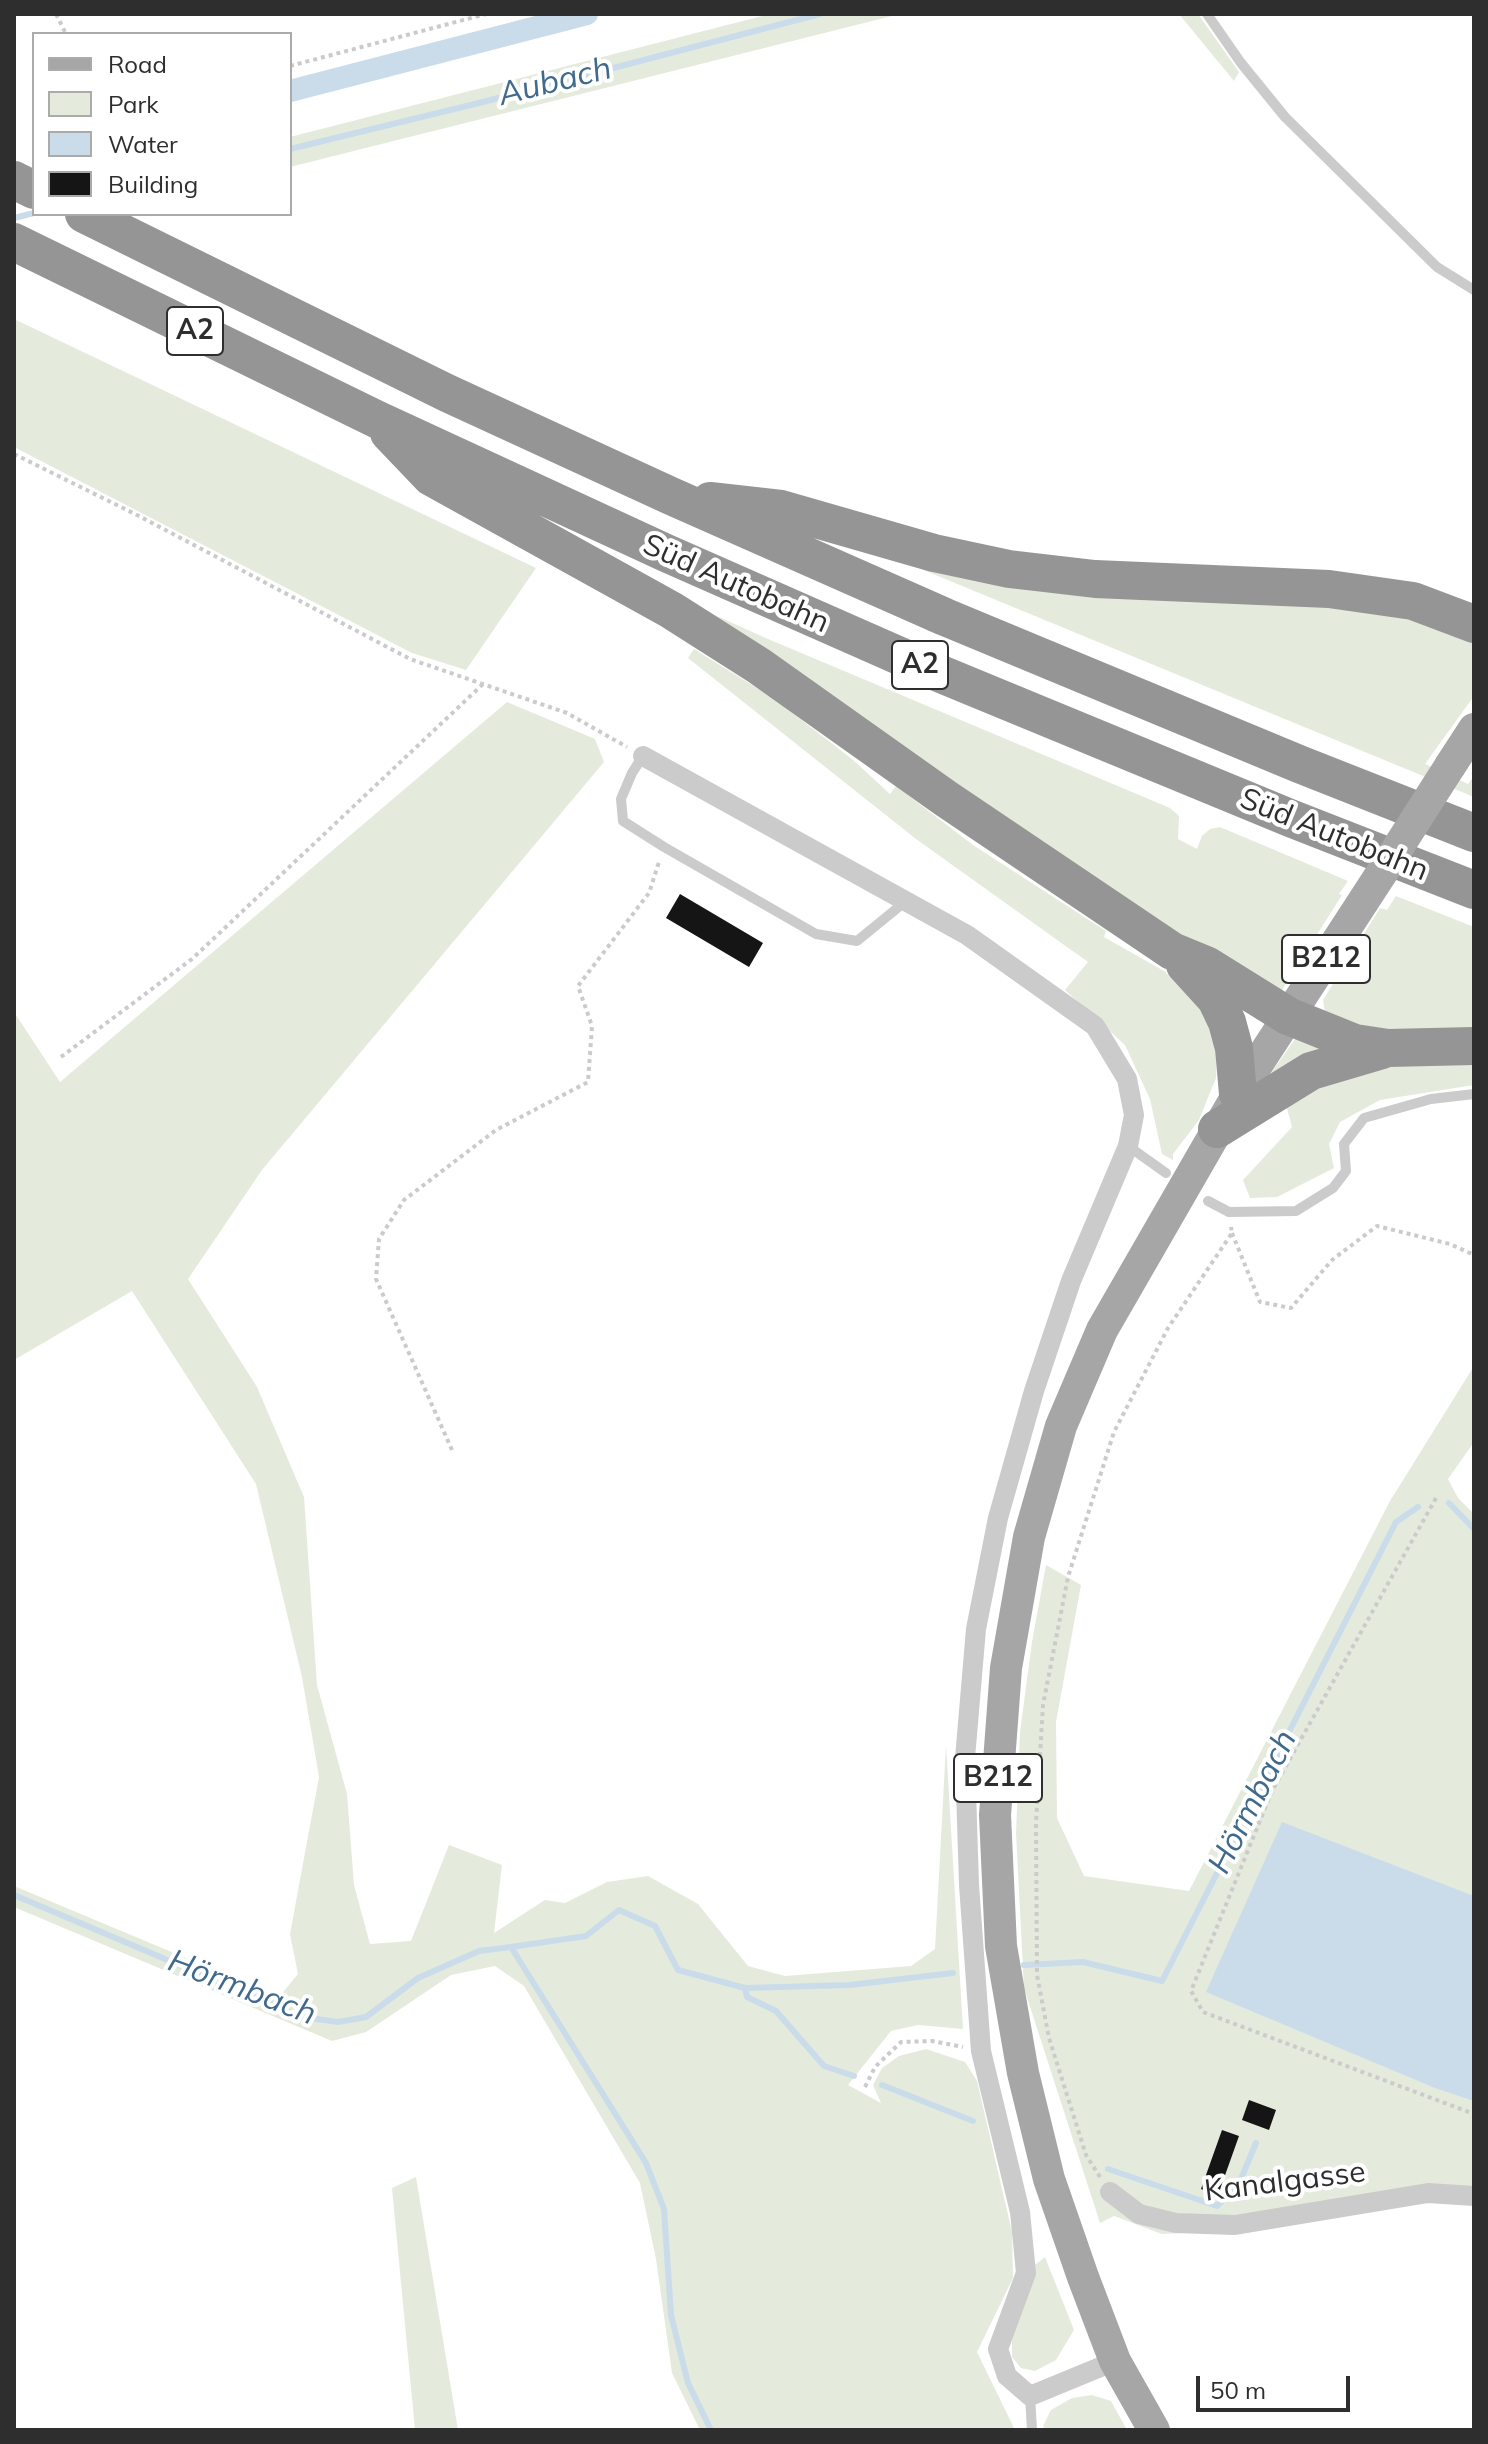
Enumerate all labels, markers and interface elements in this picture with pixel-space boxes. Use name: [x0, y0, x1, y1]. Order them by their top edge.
legend: [32, 32, 292, 216]
text: Road: [108, 49, 167, 79]
water label: Aubach: [495, 49, 615, 115]
text: Park: [108, 89, 159, 119]
text: Water: [108, 129, 178, 159]
text: Building: [108, 169, 198, 199]
road number: A2: [167, 307, 223, 355]
street label: Süd Autobahn: [637, 527, 835, 641]
road number: A2: [892, 641, 948, 689]
street label: Süd Autobahn: [1235, 781, 1433, 889]
road number: B212: [1282, 935, 1370, 983]
water label: Hörmbach: [1201, 1724, 1305, 1880]
road number: B212: [954, 1754, 1042, 1802]
water label: Hörmbach: [163, 1942, 321, 2034]
street label: Kanalgasse: [1202, 2154, 1368, 2210]
scale bar: [1200, 2360, 1354, 2410]
text: 50 m: [1210, 2375, 1266, 2405]

